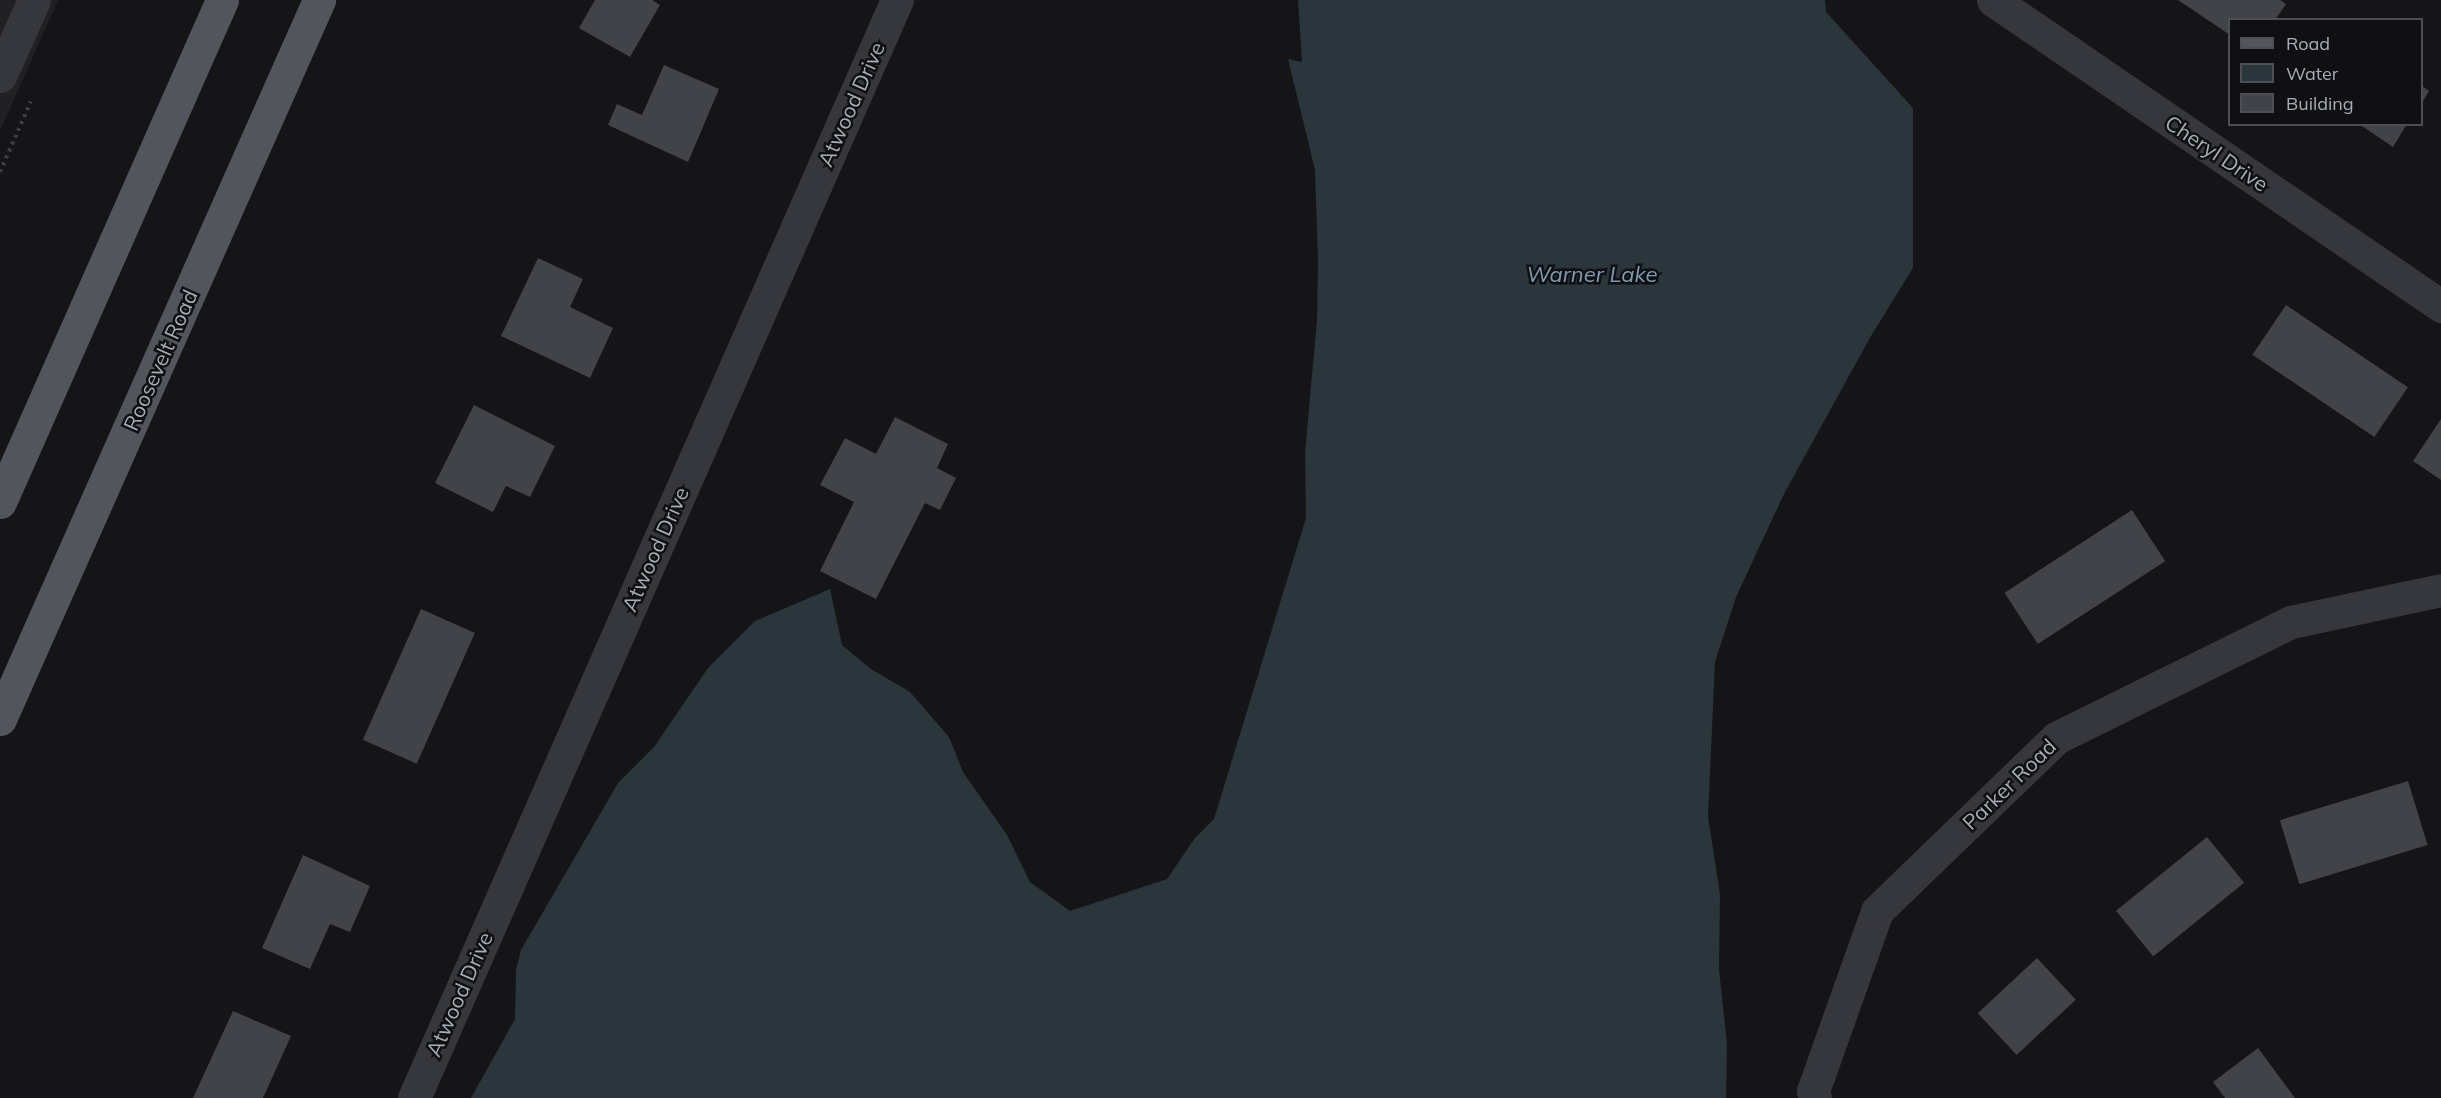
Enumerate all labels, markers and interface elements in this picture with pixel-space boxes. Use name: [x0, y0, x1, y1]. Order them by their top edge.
legend: [2228, 18, 2423, 126]
text: Road: [2286, 32, 2330, 55]
street label: Atwood Drive: [812, 38, 890, 170]
text: Water: [2286, 62, 2338, 85]
text: Building: [2286, 92, 2354, 115]
street label: Cheryl Drive: [2161, 109, 2273, 197]
water label: Warner Lake: [1526, 262, 1658, 288]
street label: Roosevelt Road: [118, 286, 202, 434]
street label: Atwood Drive: [616, 483, 694, 615]
street label: Parker Road: [1957, 733, 2061, 835]
street label: Atwood Drive: [420, 928, 498, 1060]

